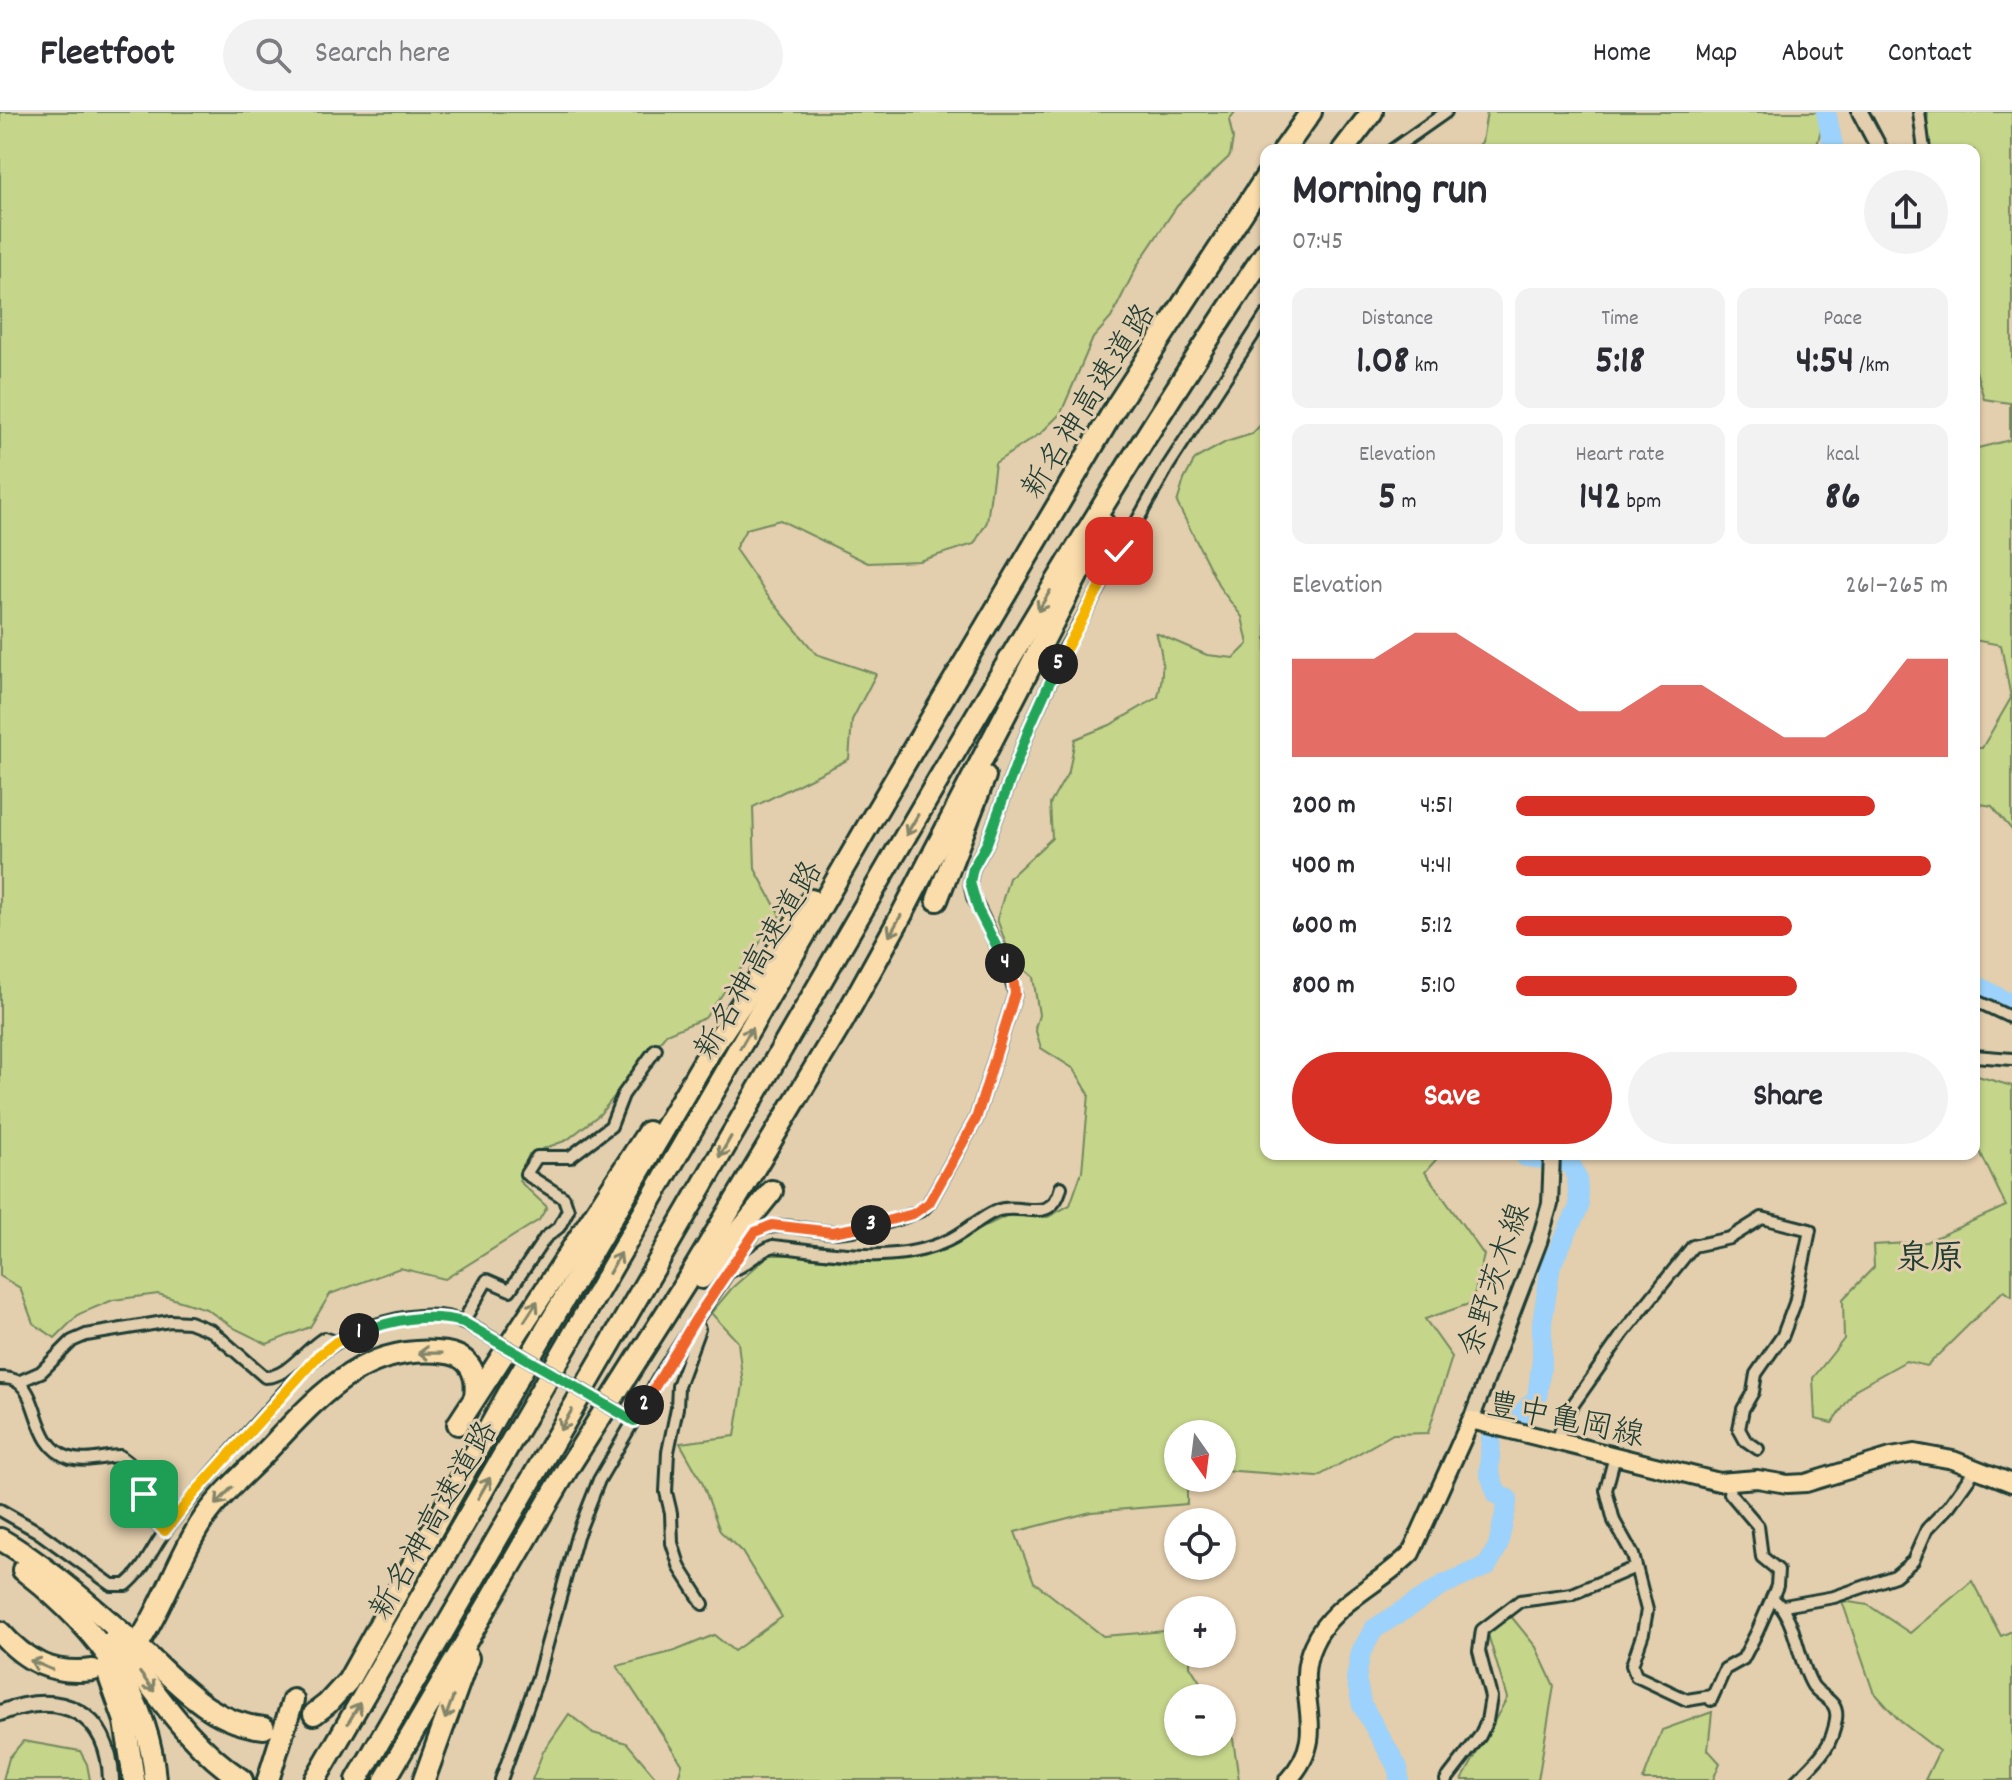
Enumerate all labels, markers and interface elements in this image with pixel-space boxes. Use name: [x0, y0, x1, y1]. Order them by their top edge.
search box: [223, 19, 783, 91]
text: Fleetfoot: [40, 28, 175, 83]
icon: search: [251, 33, 295, 77]
text: Search here: [315, 34, 450, 77]
text: Home: [1593, 35, 1651, 75]
text: Map: [1695, 35, 1737, 75]
text: About: [1781, 35, 1844, 75]
text: Contact: [1888, 35, 1972, 75]
text: Morning run: [1292, 162, 1487, 225]
button: share: [1864, 170, 1948, 254]
text: 07:45: [1292, 224, 1343, 261]
street label: 新名神高速道路: [1012, 295, 1170, 510]
text: Distance: [1361, 304, 1433, 335]
text: Time: [1601, 304, 1639, 335]
text: Pace: [1823, 304, 1862, 335]
text: 1.08: [1356, 335, 1409, 392]
text: 5:18: [1595, 335, 1645, 392]
text: 4:54: [1796, 335, 1854, 392]
text: km: [1409, 351, 1439, 382]
text: /km: [1854, 351, 1890, 382]
text: Elevation: [1359, 440, 1436, 471]
text: Heart rate: [1576, 440, 1664, 471]
text: kcal: [1826, 440, 1859, 471]
text: 5: [1378, 471, 1397, 528]
text: 142: [1579, 471, 1622, 528]
text: 86: [1825, 471, 1860, 528]
text: m: [1397, 487, 1417, 518]
text: bpm: [1622, 487, 1661, 518]
pin: [1085, 517, 1153, 585]
icon: check: [1097, 529, 1141, 573]
text: Elevation: [1292, 568, 1382, 605]
text: 261–265 m: [1845, 568, 1948, 605]
one-way arrow: [1035, 589, 1051, 612]
pin: 5: [1038, 644, 1078, 684]
text: 5: [1053, 648, 1063, 679]
text: 200 m: [1292, 788, 1356, 825]
text: 4:51: [1420, 788, 1453, 825]
one-way arrow: [904, 813, 920, 836]
text: 400 m: [1292, 848, 1355, 885]
text: 4:41: [1420, 848, 1452, 885]
street label: 新名神高速道路: [685, 853, 837, 1070]
text: 600 m: [1292, 908, 1357, 945]
text: 5:12: [1420, 908, 1453, 945]
one-way arrow: [887, 914, 903, 937]
pin: 4: [985, 943, 1025, 983]
text: 4: [1000, 947, 1010, 978]
text: 800 m: [1292, 968, 1355, 1005]
text: 5:10: [1420, 968, 1456, 1005]
one-way arrow: [738, 1027, 754, 1050]
button: Save: [1292, 1052, 1612, 1144]
button: Share: [1628, 1052, 1948, 1144]
one-way arrow: [717, 1134, 732, 1158]
street label: 余野茨木線: [1450, 1197, 1546, 1364]
pin: 3: [851, 1205, 891, 1245]
text: 3: [866, 1209, 876, 1240]
district label: 泉原: [1896, 1237, 1964, 1286]
one-way arrow: [607, 1252, 623, 1275]
one-way arrow: [523, 1301, 540, 1323]
pin: 1: [339, 1313, 379, 1353]
text: 1: [357, 1317, 361, 1348]
one-way arrow: [417, 1345, 444, 1360]
street label: 豊中亀岡線: [1482, 1384, 1648, 1462]
pin: 2: [624, 1385, 664, 1425]
text: 2: [639, 1389, 649, 1420]
one-way arrow: [558, 1408, 574, 1431]
street label: 新名神高速道路: [360, 1413, 512, 1630]
north arrow: [1164, 1420, 1236, 1492]
map controls: [1164, 1420, 1236, 1756]
pin: [110, 1460, 178, 1528]
icon: arrive: [122, 1472, 166, 1516]
one-way arrow: [476, 1477, 492, 1500]
one-way arrow: [214, 1486, 233, 1506]
button: locate: [1164, 1508, 1236, 1580]
button: +: [1164, 1596, 1236, 1668]
one-way arrow: [30, 1656, 54, 1671]
one-way arrow: [139, 1670, 156, 1692]
button: −: [1164, 1684, 1236, 1756]
one-way arrow: [440, 1695, 455, 1720]
one-way arrow: [347, 1701, 362, 1725]

